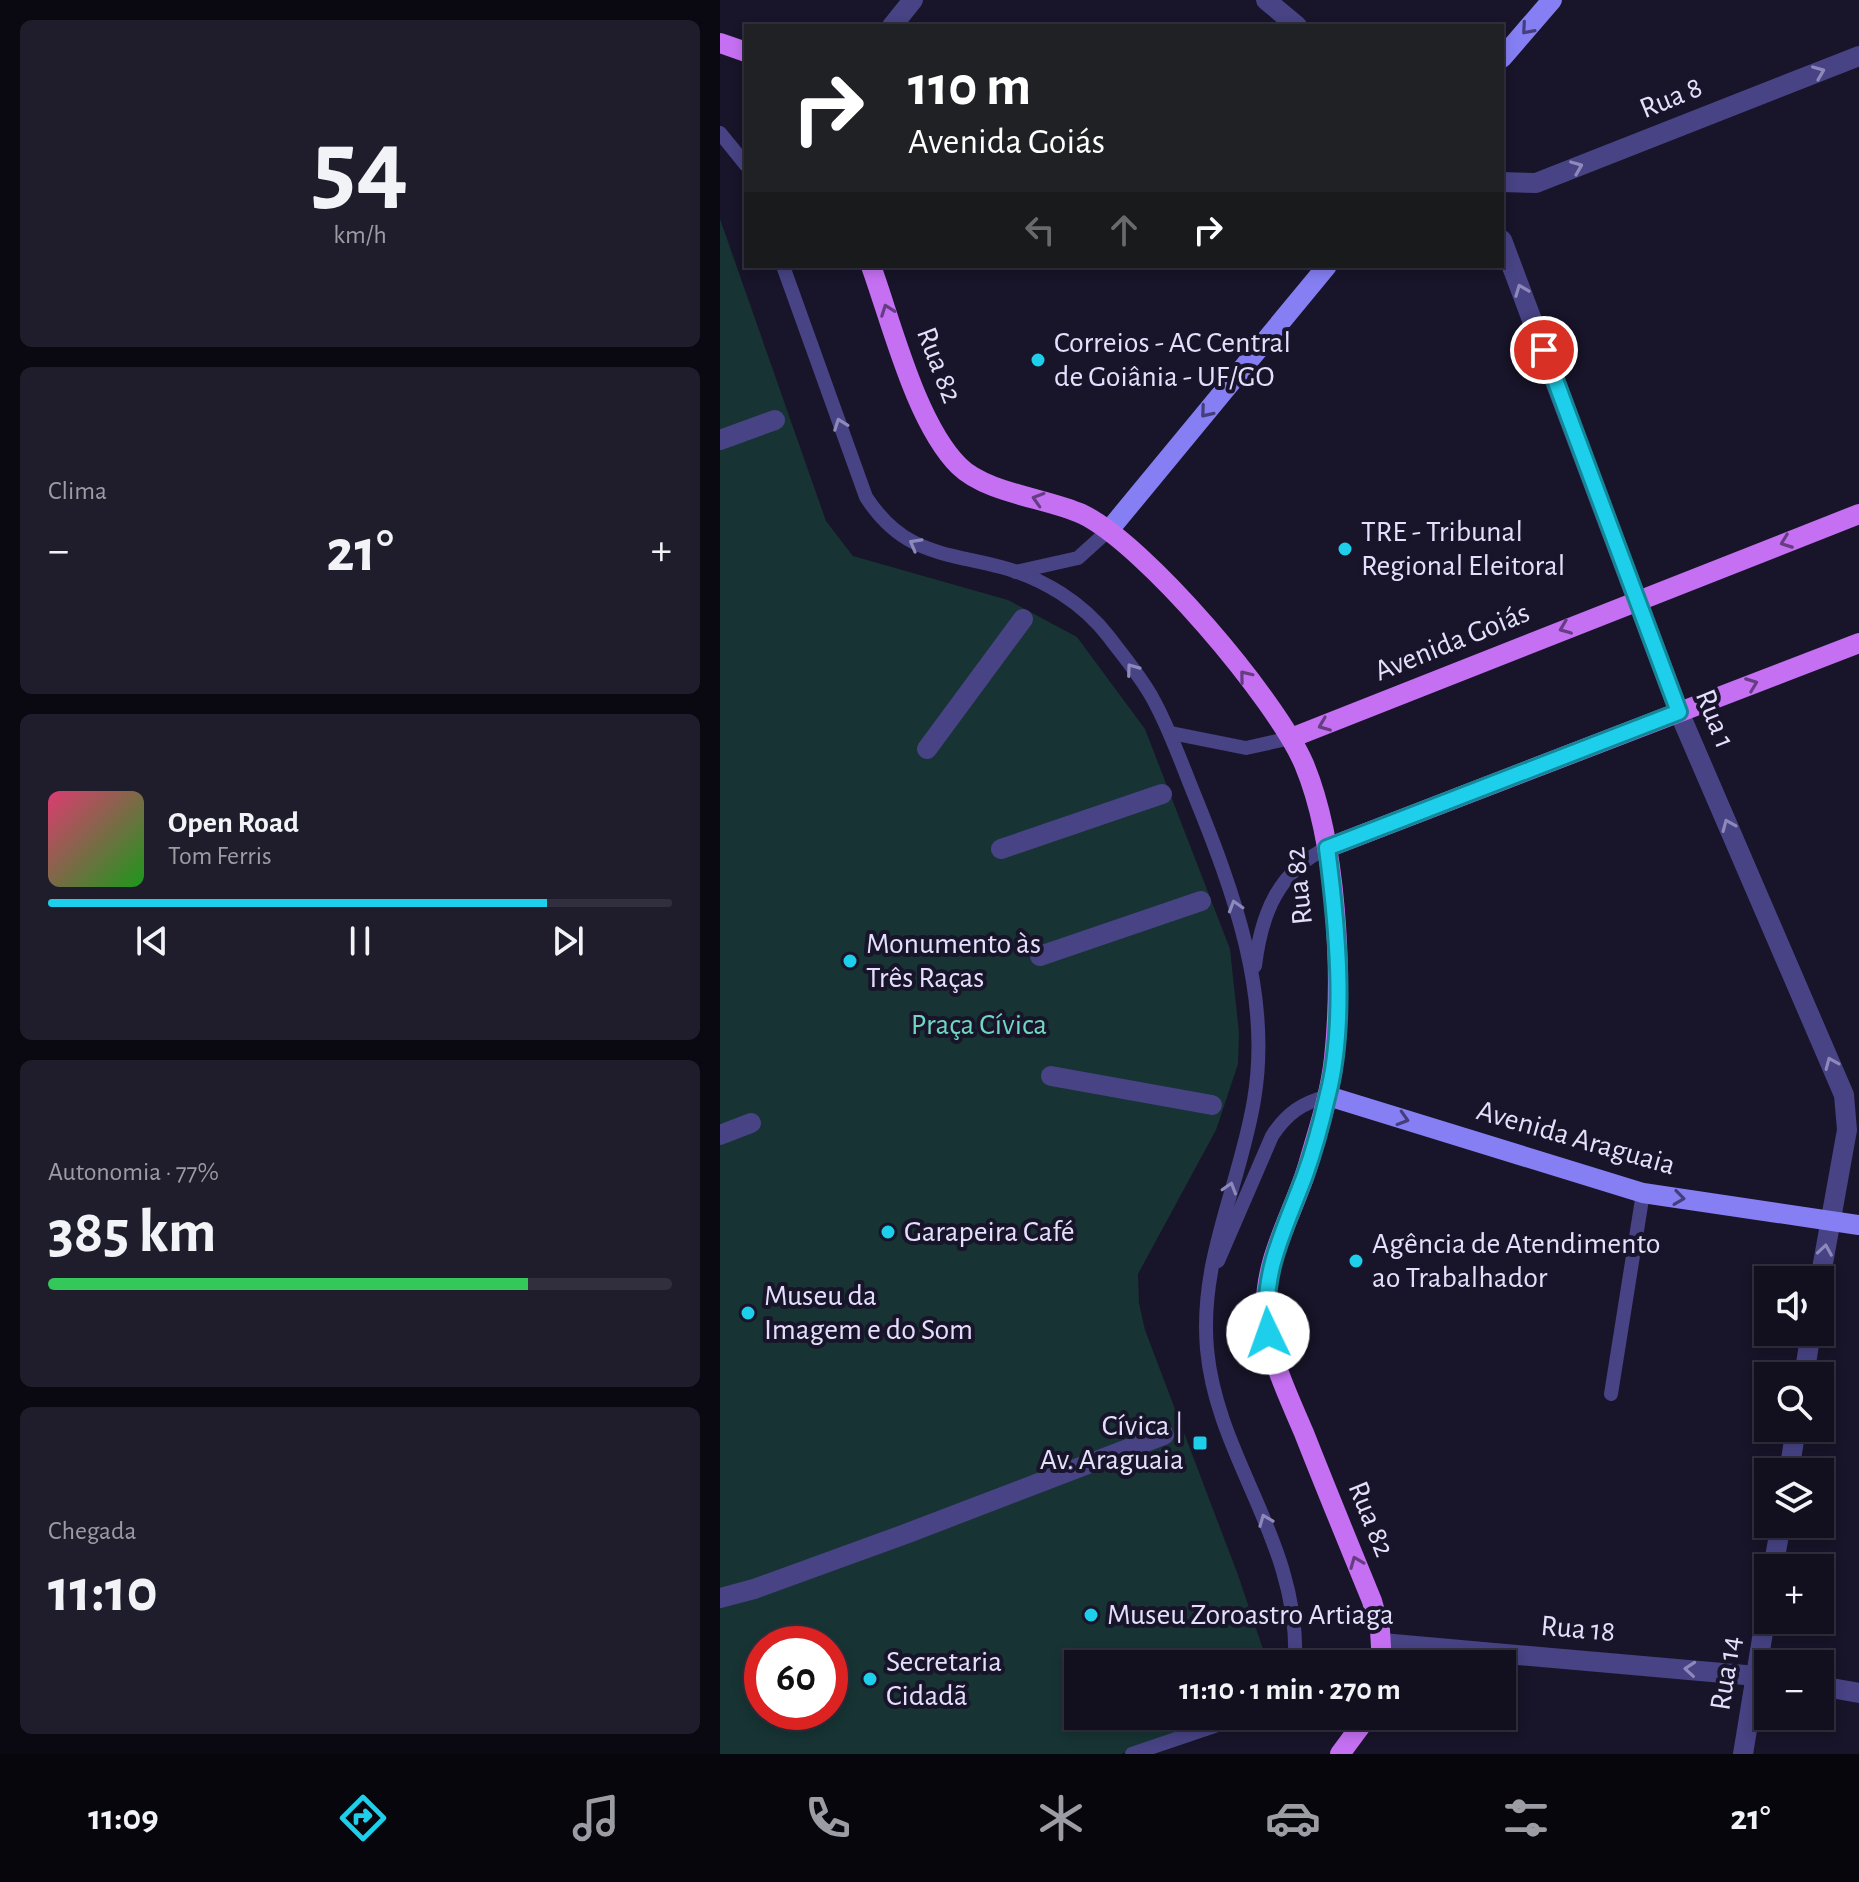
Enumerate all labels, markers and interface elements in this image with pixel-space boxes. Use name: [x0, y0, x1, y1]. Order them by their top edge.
one-way arrow: [1522, 20, 1537, 35]
icon: right: [776, 56, 880, 160]
text: 110 m: [908, 59, 1031, 115]
one-way arrow: [1811, 65, 1825, 82]
street label: Rua 8: [1636, 72, 1706, 124]
text: 54: [311, 116, 409, 220]
text: Avenida Goiás: [908, 124, 1105, 160]
one-way arrow: [1569, 160, 1583, 177]
icon: left: [1018, 208, 1062, 252]
icon: ahead: [1102, 208, 1146, 252]
icon: right: [1186, 208, 1230, 252]
text: km/h: [333, 222, 387, 248]
one-way arrow: [1514, 284, 1531, 298]
one-way arrow: [880, 304, 896, 318]
pin: [1510, 316, 1578, 384]
street label: Rua 82: [911, 323, 967, 407]
place label: Correios - AC Central de Goiânia - UF/GO: [1054, 328, 1291, 392]
icon: arrive: [1522, 328, 1566, 372]
marker: Correios - AC Central de Goiânia - UF/GO: [1029, 351, 1047, 369]
one-way arrow: [1201, 403, 1216, 418]
one-way arrow: [833, 418, 849, 432]
text: Clima: [48, 478, 107, 504]
one-way arrow: [1032, 492, 1046, 508]
place label: TRE - Tribunal Regional Eleitoral: [1361, 517, 1565, 581]
text: 21°: [326, 522, 394, 582]
text: −: [48, 529, 69, 573]
text: +: [651, 529, 672, 573]
one-way arrow: [1780, 532, 1794, 549]
one-way arrow: [909, 538, 923, 553]
marker: TRE - Tribunal Regional Eleitoral: [1336, 540, 1354, 558]
street label: Avenida Goiás: [1370, 597, 1534, 687]
one-way arrow: [1559, 618, 1573, 635]
one-way arrow: [1127, 663, 1142, 677]
one-way arrow: [1240, 671, 1255, 685]
one-way arrow: [1744, 677, 1758, 694]
street label: Rua 1: [1690, 685, 1740, 753]
one-way arrow: [1318, 715, 1332, 732]
text: Open Road: [168, 808, 299, 838]
one-way arrow: [1721, 818, 1737, 833]
text: Tom Ferris: [168, 843, 272, 869]
street label: Rua 82: [1280, 846, 1318, 926]
one-way arrow: [1228, 900, 1244, 914]
icon: previous: [130, 919, 174, 963]
icon: pause: [338, 919, 382, 963]
icon: next: [546, 919, 590, 963]
place label: Monumento às Três Raças: [866, 929, 1041, 993]
marker: Monumento às Três Raças: [841, 952, 859, 970]
park label: Praça Cívica: [911, 1010, 1047, 1040]
one-way arrow: [1824, 1057, 1840, 1071]
street label: Avenida Araguaia: [1473, 1095, 1679, 1181]
one-way arrow: [1395, 1110, 1409, 1126]
text: Autonomia · 77%: [48, 1159, 219, 1185]
one-way arrow: [1221, 1182, 1237, 1195]
one-way arrow: [1672, 1189, 1686, 1206]
text: 385 km: [48, 1203, 217, 1263]
place label: Garapeira Café: [904, 1217, 1075, 1247]
marker: Garapeira Café: [879, 1223, 897, 1241]
place label: Agência de Atendimento ao Trabalhador: [1372, 1229, 1660, 1293]
one-way arrow: [1815, 1244, 1832, 1257]
marker: Agência de Atendimento ao Trabalhador: [1347, 1252, 1365, 1270]
map controls: [1754, 1266, 1834, 1730]
button: sound: [1754, 1266, 1834, 1346]
place label: Museu da Imagem e do Som: [764, 1281, 973, 1345]
position arrow: [1226, 1291, 1310, 1375]
marker: Museu da Imagem e do Som: [739, 1304, 757, 1322]
button: search: [1754, 1362, 1834, 1442]
place label: Cívica | Av. Araguaia: [1040, 1411, 1184, 1475]
marker: Cívica | Av. Araguaia: [1191, 1434, 1209, 1452]
button: layers: [1754, 1458, 1834, 1538]
street label: Rua 82: [1342, 1477, 1400, 1561]
one-way arrow: [1258, 1514, 1275, 1528]
text: Chegada: [48, 1518, 137, 1544]
button: +: [1754, 1554, 1834, 1634]
one-way arrow: [1349, 1556, 1366, 1570]
text: 11:10: [48, 1562, 158, 1622]
place label: Museu Zoroastro Artiaga: [1107, 1600, 1394, 1630]
marker: Museu Zoroastro Artiaga: [1082, 1606, 1100, 1624]
street label: Rua 18: [1539, 1611, 1617, 1647]
speed limit sign: 60: [744, 1626, 848, 1730]
street label: Rua 14: [1705, 1634, 1747, 1712]
place label: Secretaria Cidadã: [886, 1647, 1002, 1711]
button: −: [1754, 1650, 1834, 1730]
one-way arrow: [1683, 1661, 1696, 1678]
marker: Secretaria Cidadã: [861, 1670, 879, 1688]
text: 11:10 · 1 min · 270 m: [1179, 1675, 1401, 1705]
icon: directions: [335, 1790, 391, 1846]
icon: music: [568, 1790, 624, 1846]
icon: phone: [800, 1790, 856, 1846]
icon: climate: [1033, 1790, 1089, 1846]
icon: car: [1265, 1790, 1321, 1846]
icon: filters: [1498, 1790, 1554, 1846]
text: 11:09: [88, 1800, 159, 1836]
text: 21°: [1730, 1800, 1771, 1836]

